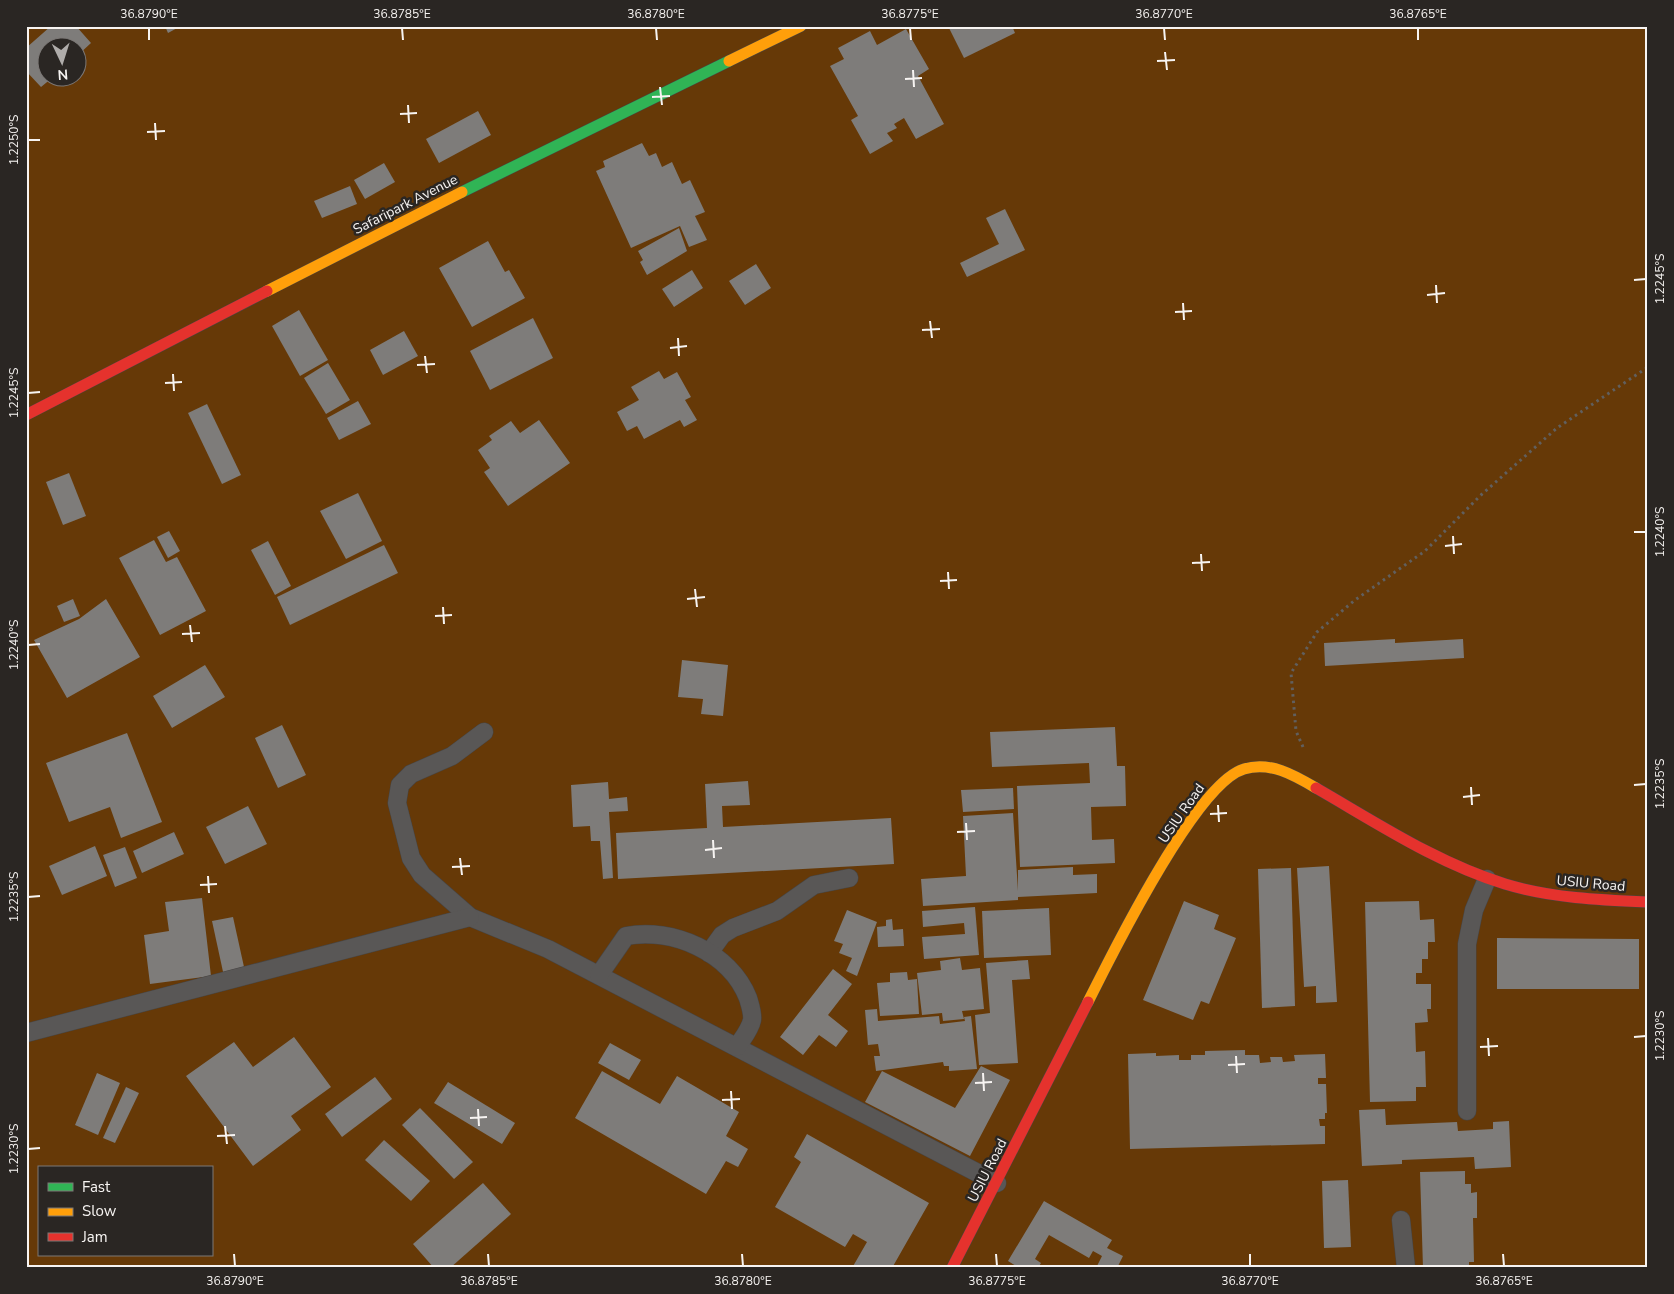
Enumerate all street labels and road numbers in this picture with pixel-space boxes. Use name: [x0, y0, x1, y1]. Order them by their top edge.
street label: Safaripark Avenue: [350, 170, 461, 239]
street label: USIU Road: [1154, 780, 1209, 847]
street label: USIU Road: [1556, 871, 1626, 896]
street label: USIU Road: [963, 1135, 1012, 1205]

